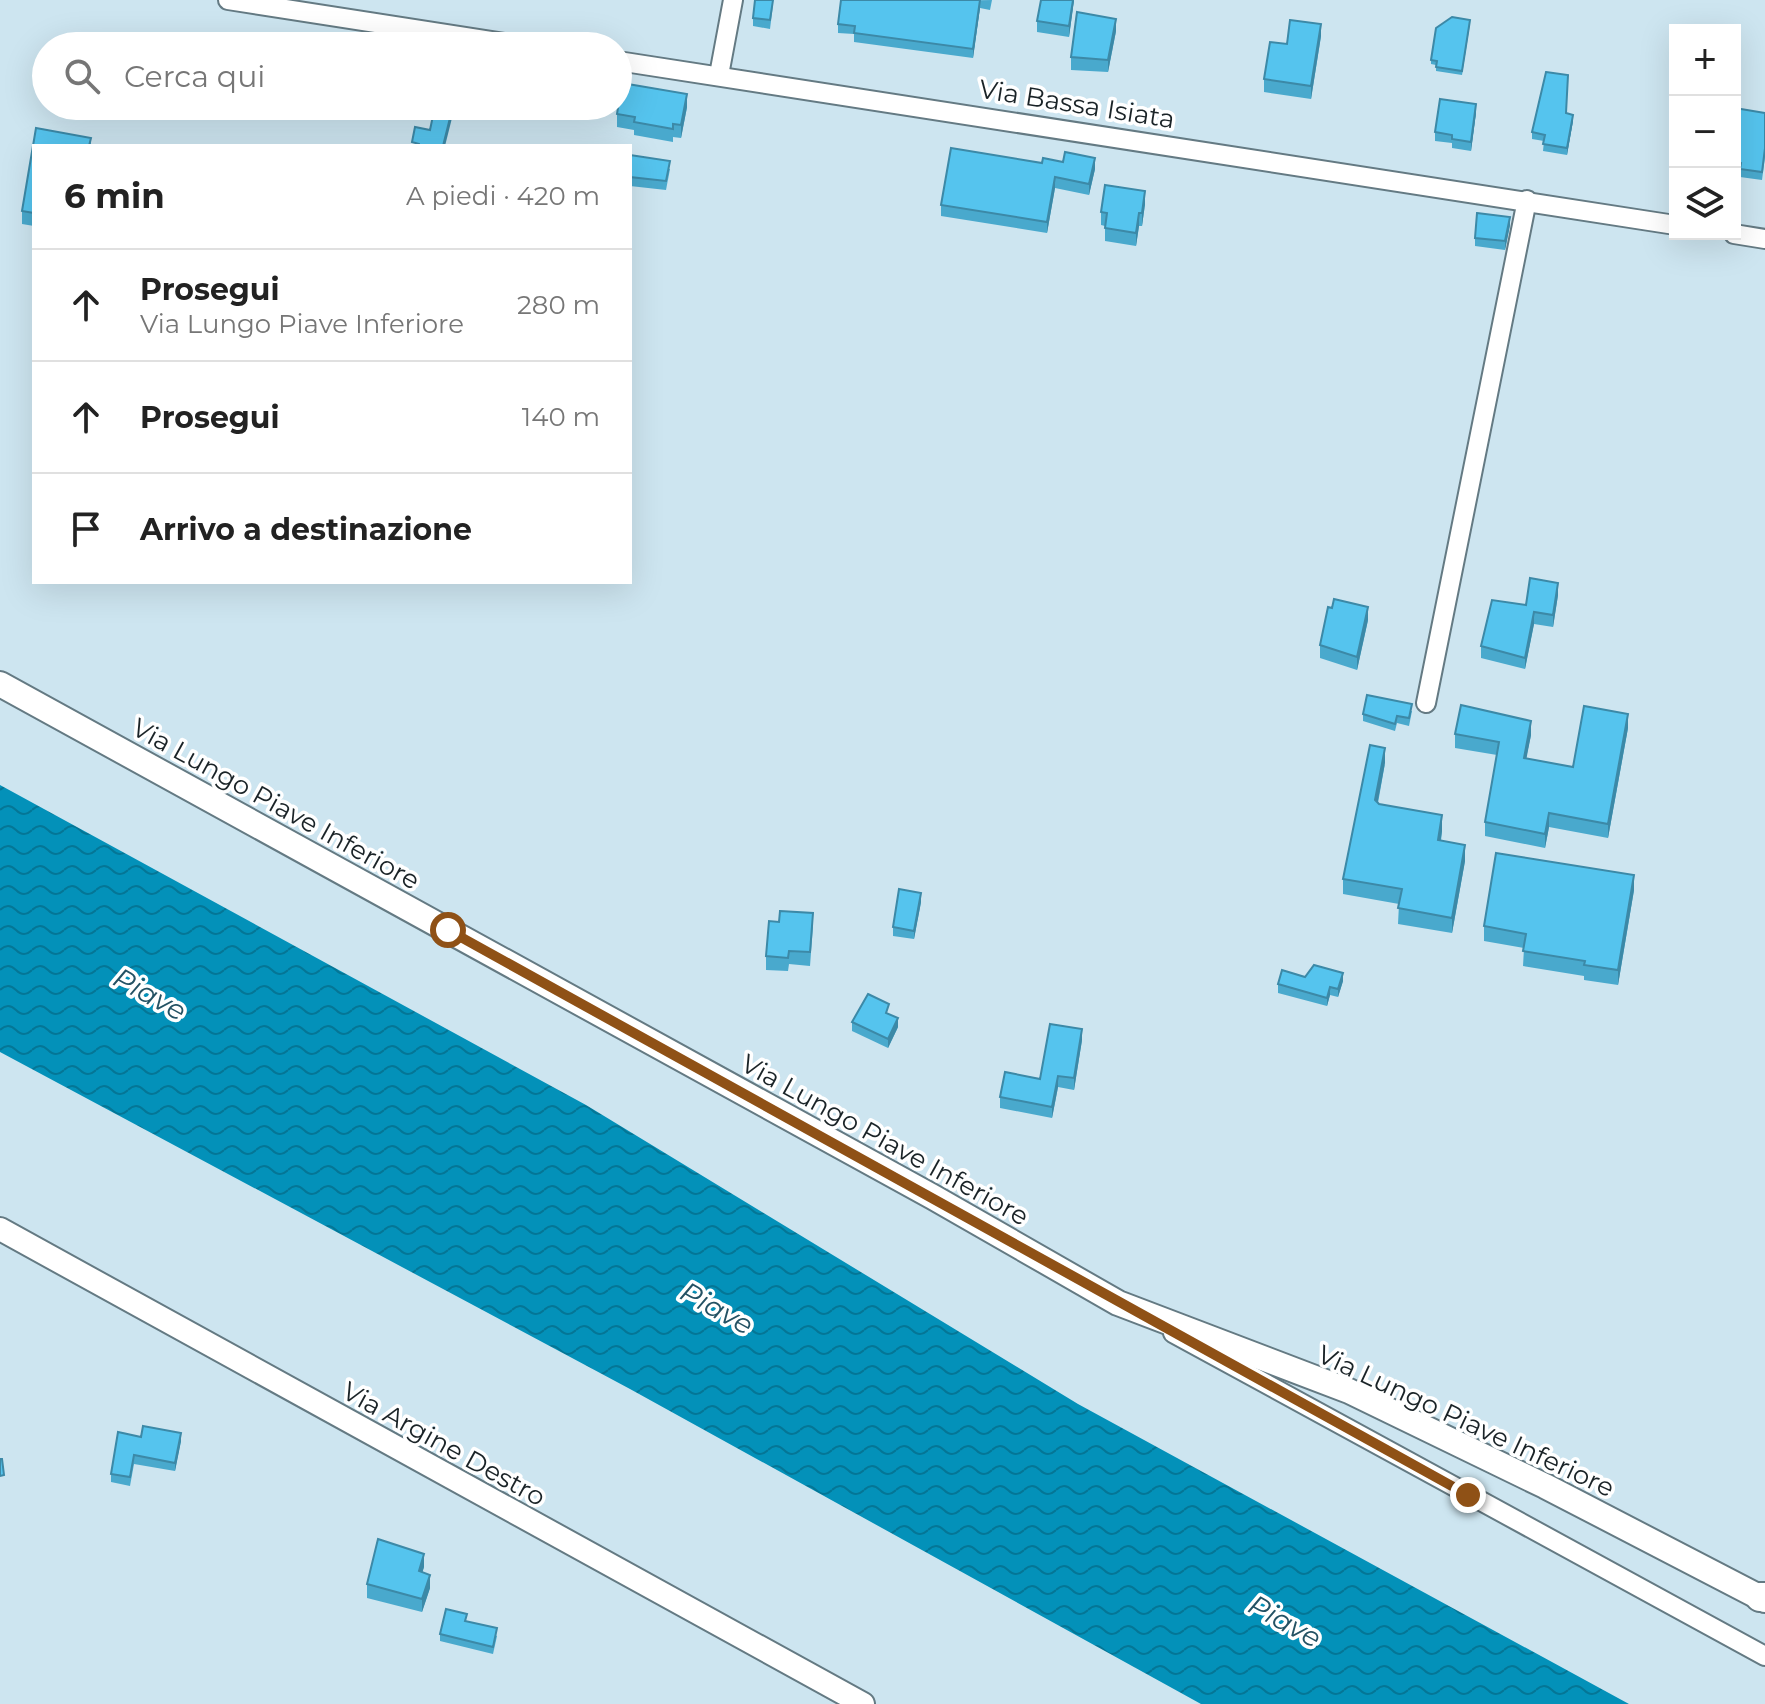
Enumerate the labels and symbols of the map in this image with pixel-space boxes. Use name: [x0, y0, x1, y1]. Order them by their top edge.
street label: Via Bassa Isiata: [977, 73, 1177, 135]
street label: Via Lungo Piave Inferiore: [127, 711, 425, 897]
route start: [430, 912, 466, 948]
water label: Piave: [108, 960, 192, 1028]
street label: Via Lungo Piave Inferiore: [736, 1047, 1034, 1233]
water label: Piave: [675, 1274, 759, 1342]
street label: Via Lungo Piave Inferiore: [1312, 1338, 1620, 1504]
street label: Via Argine Destro: [337, 1375, 551, 1513]
route end: [1450, 1477, 1486, 1513]
water label: Piave: [1243, 1587, 1327, 1655]

